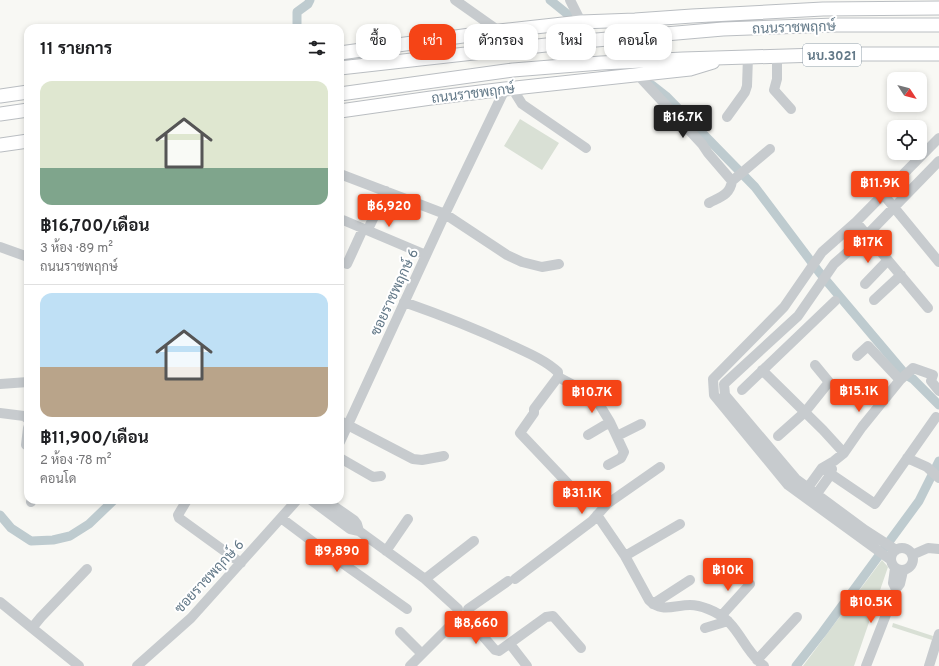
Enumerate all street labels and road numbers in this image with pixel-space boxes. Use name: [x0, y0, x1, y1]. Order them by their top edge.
street label: ถนนราชพฤกษ์: [752, 17, 837, 38]
road number: นบ.3021: [803, 44, 861, 66]
street label: ถนนราชพฤกษ์: [430, 79, 516, 108]
street label: ซอยราชพฤกษ์ 6: [366, 245, 423, 339]
street label: ซอยราชพฤกษ์ 6: [170, 535, 248, 617]

